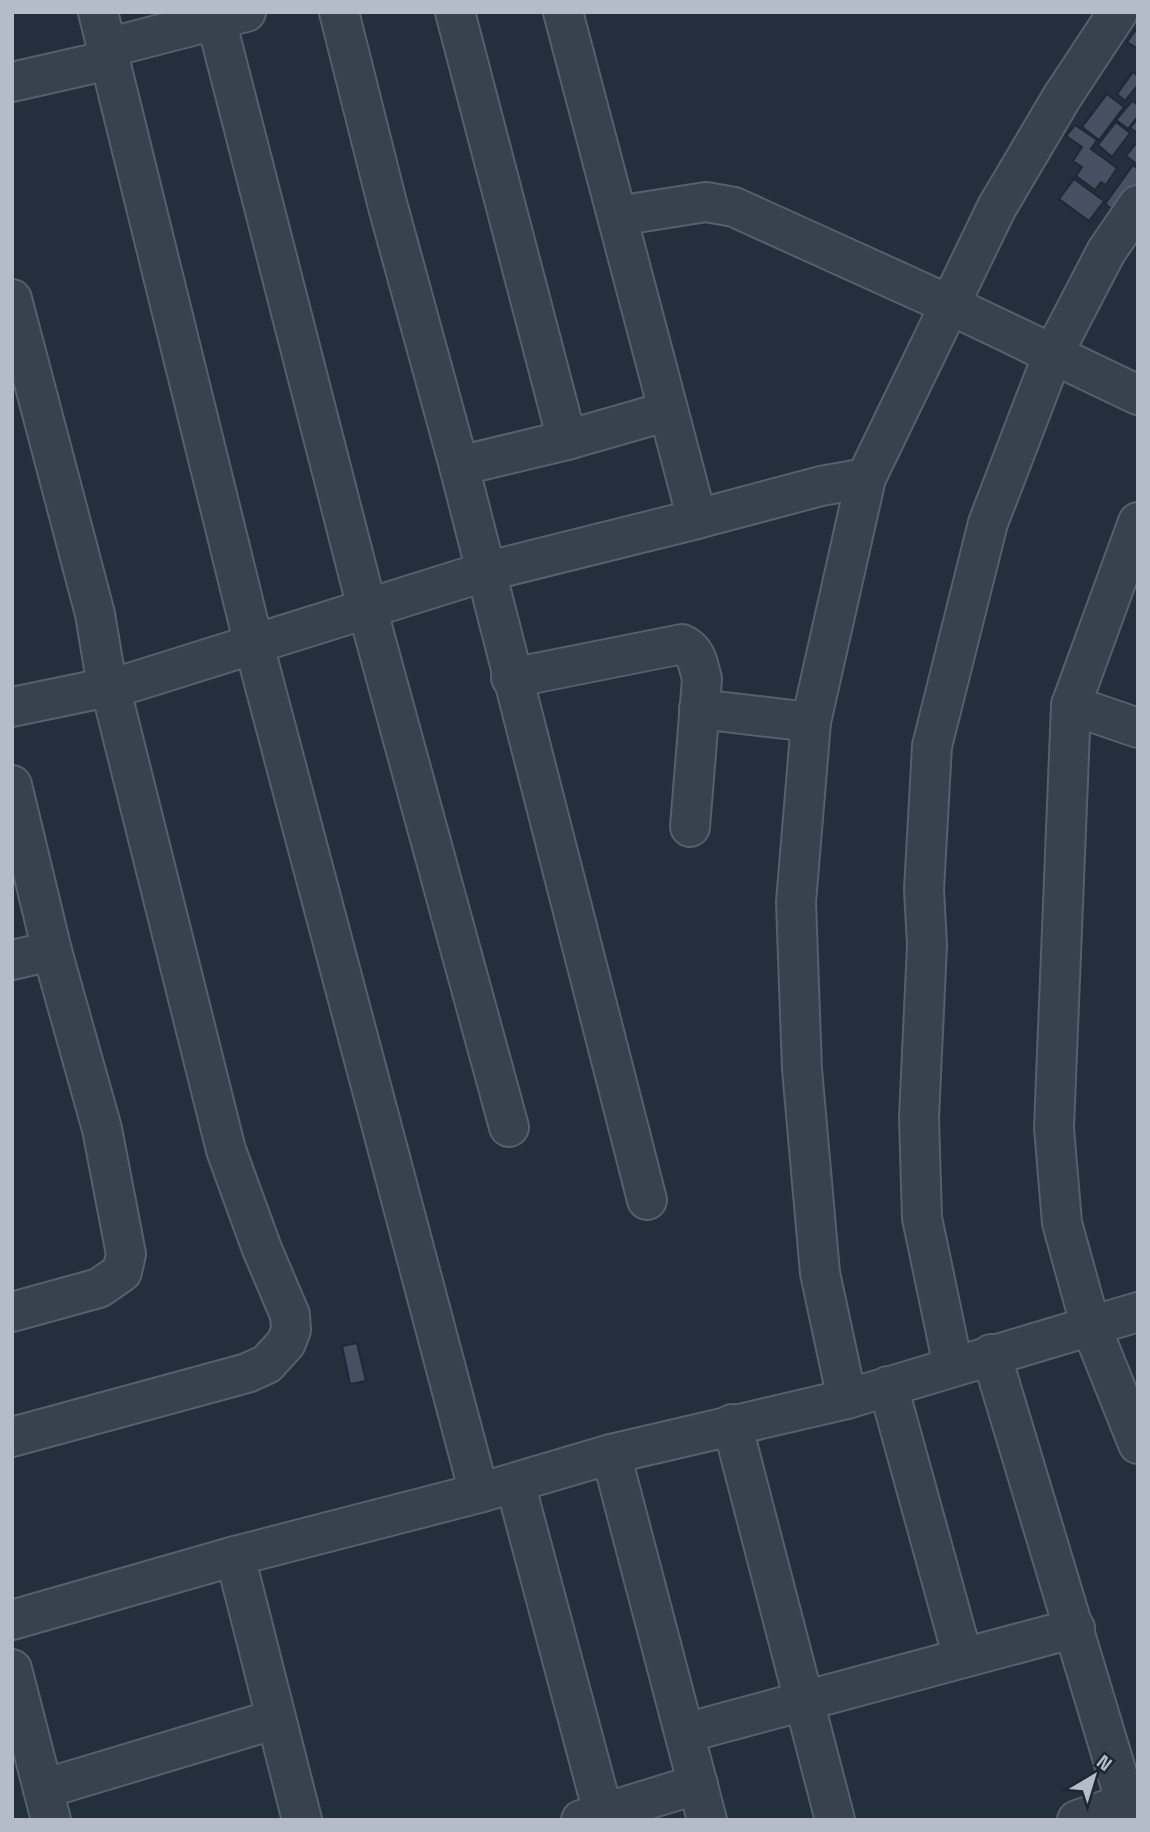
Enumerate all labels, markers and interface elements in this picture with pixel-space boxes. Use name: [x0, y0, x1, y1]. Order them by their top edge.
north arrow: [1059, 1741, 1129, 1811]
text: N: [1091, 1749, 1117, 1777]

